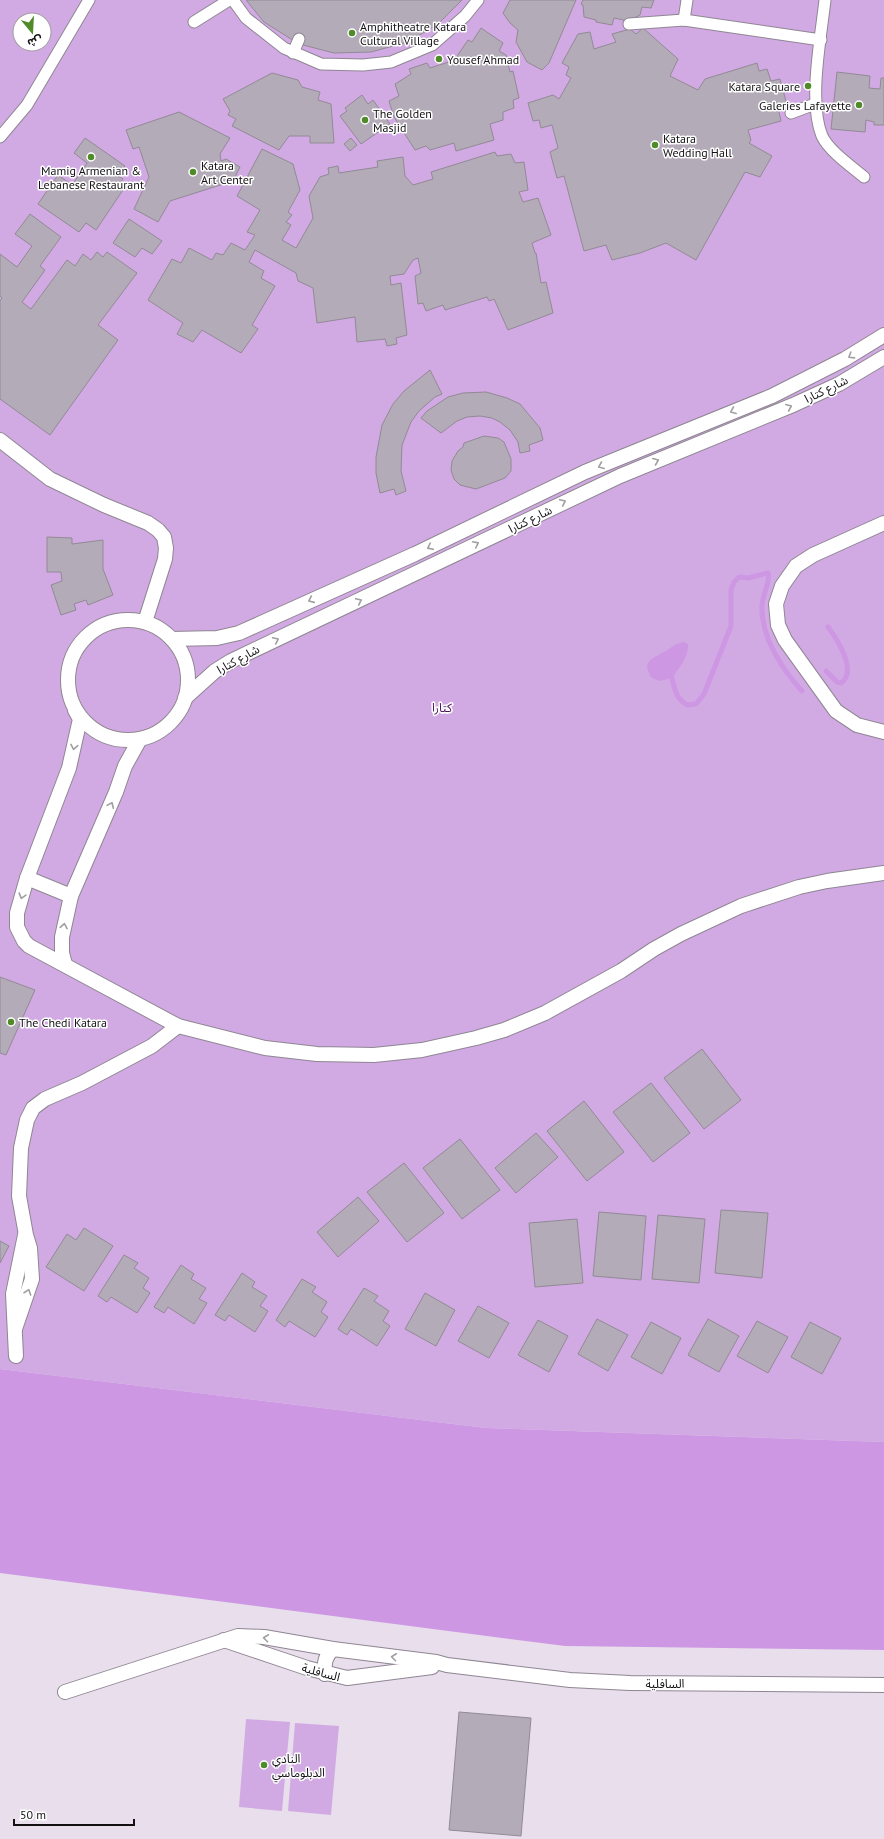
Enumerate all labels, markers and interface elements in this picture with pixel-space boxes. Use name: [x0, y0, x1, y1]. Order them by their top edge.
north arrow: [12, 12, 52, 52]
place label: Amphitheatre Katara Cultural Village: [360, 19, 466, 48]
marker: Amphitheatre Katara Cultural Village: [347, 28, 357, 38]
text: ش: [26, 33, 44, 50]
place label: Yousef Ahmad: [447, 52, 519, 67]
marker: Yousef Ahmad: [434, 54, 444, 64]
place label: Katara Square: [728, 79, 800, 94]
marker: Katara Square: [803, 81, 813, 91]
place label: Galeries Lafayette: [759, 98, 851, 113]
marker: Galeries Lafayette: [854, 100, 864, 110]
place label: The Golden Masjid: [373, 106, 432, 135]
marker: The Golden Masjid: [360, 115, 370, 125]
place label: Katara Wedding Hall: [663, 131, 732, 160]
marker: Katara Wedding Hall: [650, 140, 660, 150]
marker: Mamig Armenian & Lebanese Restaurant: [86, 152, 96, 162]
place label: Katara Art Center: [201, 158, 253, 187]
place label: Mamig Armenian & Lebanese Restaurant: [38, 163, 144, 192]
marker: Katara Art Center: [188, 167, 198, 177]
one-way arrow: [848, 351, 855, 358]
street label: شارع كتارا: [802, 372, 851, 408]
one-way arrow: [785, 404, 793, 412]
one-way arrow: [730, 407, 737, 415]
one-way arrow: [652, 458, 659, 466]
one-way arrow: [597, 461, 605, 469]
one-way arrow: [559, 499, 567, 507]
street label: شارع كتارا: [506, 502, 555, 538]
one-way arrow: [427, 542, 434, 550]
one-way arrow: [472, 542, 479, 549]
one-way arrow: [308, 595, 316, 603]
one-way arrow: [355, 598, 362, 606]
one-way arrow: [271, 637, 279, 645]
street label: شارع كتارا: [214, 641, 263, 679]
park label: كتارا: [432, 700, 453, 715]
one-way arrow: [70, 744, 78, 750]
one-way arrow: [106, 802, 114, 809]
one-way arrow: [18, 892, 27, 899]
one-way arrow: [59, 923, 68, 929]
place label: The Chedi Katara: [19, 1015, 107, 1030]
marker: The Chedi Katara: [6, 1017, 16, 1027]
one-way arrow: [23, 1288, 32, 1295]
one-way arrow: [263, 1634, 269, 1643]
one-way arrow: [391, 1653, 398, 1662]
street label: السافلية: [300, 1660, 342, 1684]
street label: السافلية: [646, 1676, 685, 1691]
place label: النادي الدبلوماسي: [272, 1751, 325, 1782]
marker: النادي الدبلوماسي: [259, 1760, 269, 1770]
scale bar: [14, 1801, 134, 1827]
text: 50 m: [20, 1807, 46, 1822]

